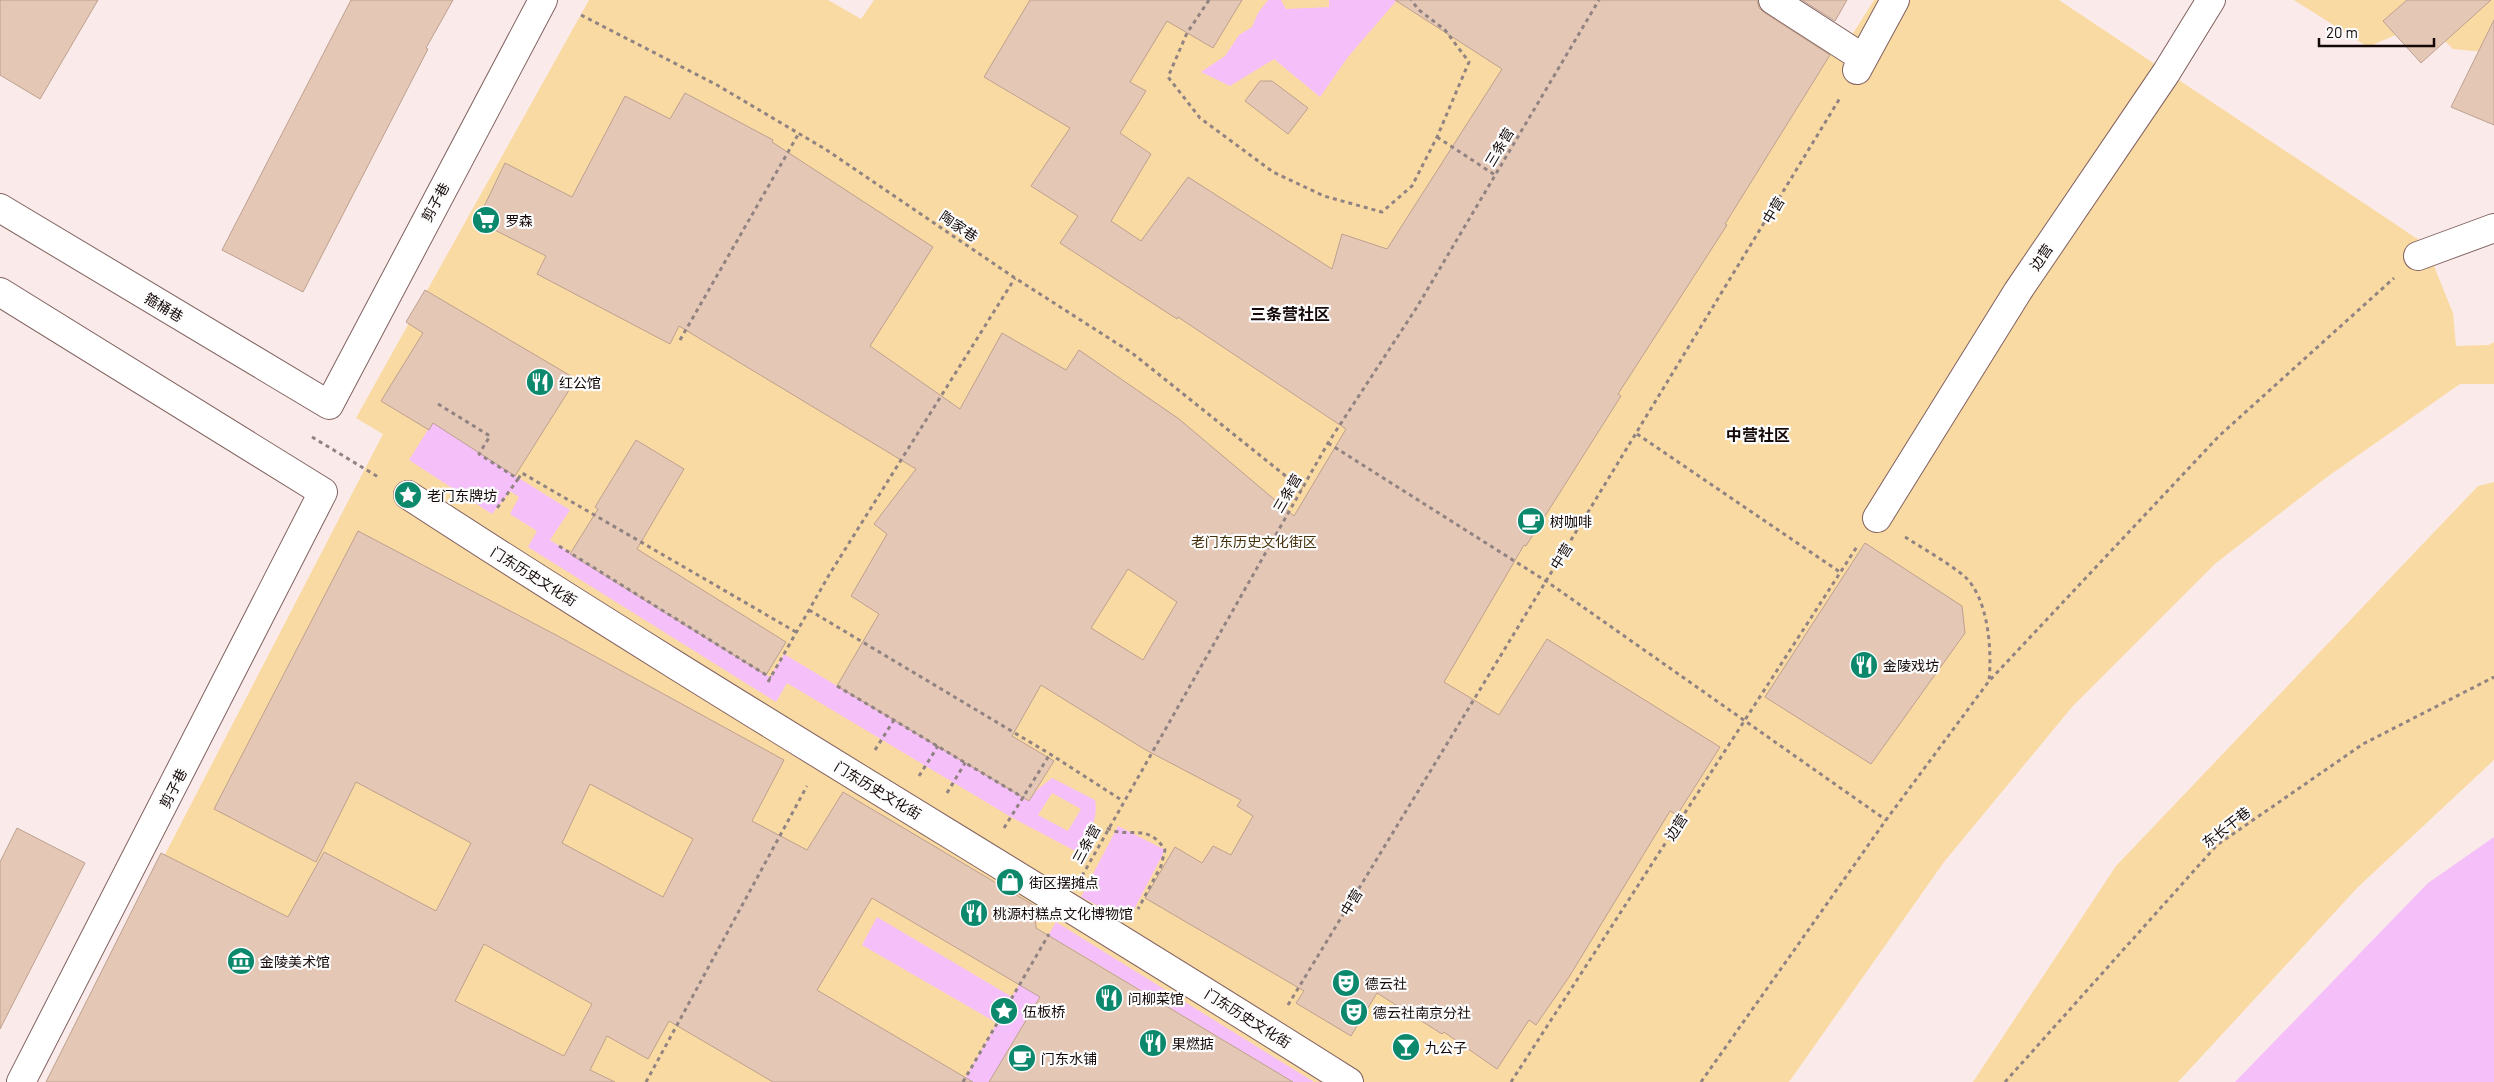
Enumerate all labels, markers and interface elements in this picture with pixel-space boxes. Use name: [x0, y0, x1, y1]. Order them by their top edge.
scale bar: [2319, 15, 2434, 47]
text: 20 m: [2326, 23, 2358, 41]
street label: 三条营: [1481, 125, 1517, 169]
street label: 剪子巷: [418, 179, 452, 225]
street label: 中营: [1759, 194, 1787, 226]
supermarket icon: 罗森: [471, 205, 501, 235]
street label: 陶家巷: [937, 207, 981, 245]
place label: 罗森: [505, 212, 533, 229]
street label: 边营: [2026, 241, 2056, 273]
street label: 箍桶巷: [142, 289, 186, 325]
district label: 三条营社区: [1250, 304, 1330, 323]
restaurant icon: 红公馆: [525, 367, 555, 397]
place label: 红公馆: [559, 374, 601, 391]
district label: 中营社区: [1726, 425, 1790, 444]
street label: 三条营: [1269, 471, 1305, 515]
place icon: 老门东牌坊: [393, 480, 423, 510]
place label: 老门东牌坊: [427, 487, 497, 504]
cafe icon: 树咖啡: [1516, 506, 1546, 536]
place label: 树咖啡: [1550, 513, 1592, 530]
park label: 老门东历史文化街区: [1191, 533, 1317, 550]
street label: 中营: [1546, 540, 1576, 572]
street label: 门东历史文化街: [488, 543, 580, 609]
restaurant icon: 金陵戏坊: [1849, 650, 1879, 680]
place label: 金陵戏坊: [1883, 657, 1939, 674]
street label: 门东历史文化街: [832, 757, 924, 823]
street label: 剪子巷: [156, 765, 190, 811]
street label: 东长干巷: [2199, 803, 2253, 851]
street label: 边营: [1661, 811, 1691, 843]
street label: 三条营: [1069, 821, 1103, 867]
shop icon: 街区摆摊点: [995, 867, 1025, 897]
place label: 街区摆摊点: [1029, 874, 1099, 891]
street label: 中营: [1337, 886, 1365, 918]
restaurant icon: 桃源村糕点文化博物馆: [959, 898, 989, 928]
place label: 桃源村糕点文化博物馆: [993, 905, 1133, 922]
museum icon: 金陵美术馆: [226, 946, 256, 976]
place label: 金陵美术馆: [260, 953, 330, 970]
theatre icon: 德云社: [1331, 968, 1361, 998]
place label: 德云社: [1365, 975, 1407, 992]
restaurant icon: 问柳菜馆: [1094, 983, 1124, 1013]
street label: 门东历史文化街: [1202, 985, 1294, 1051]
place label: 问柳菜馆: [1128, 990, 1184, 1007]
place icon: 伍板桥: [989, 996, 1019, 1026]
theatre icon: 德云社南京分社: [1339, 997, 1369, 1027]
place label: 伍板桥: [1023, 1003, 1065, 1020]
place label: 德云社南京分社: [1373, 1004, 1471, 1021]
restaurant icon: 果燃掂: [1138, 1028, 1168, 1058]
bar icon: 九公子: [1391, 1032, 1421, 1062]
place label: 果燃掂: [1172, 1035, 1214, 1052]
place label: 九公子: [1425, 1039, 1467, 1056]
cafe icon: 门东水铺: [1007, 1043, 1037, 1073]
place label: 门东水铺: [1041, 1050, 1097, 1067]

